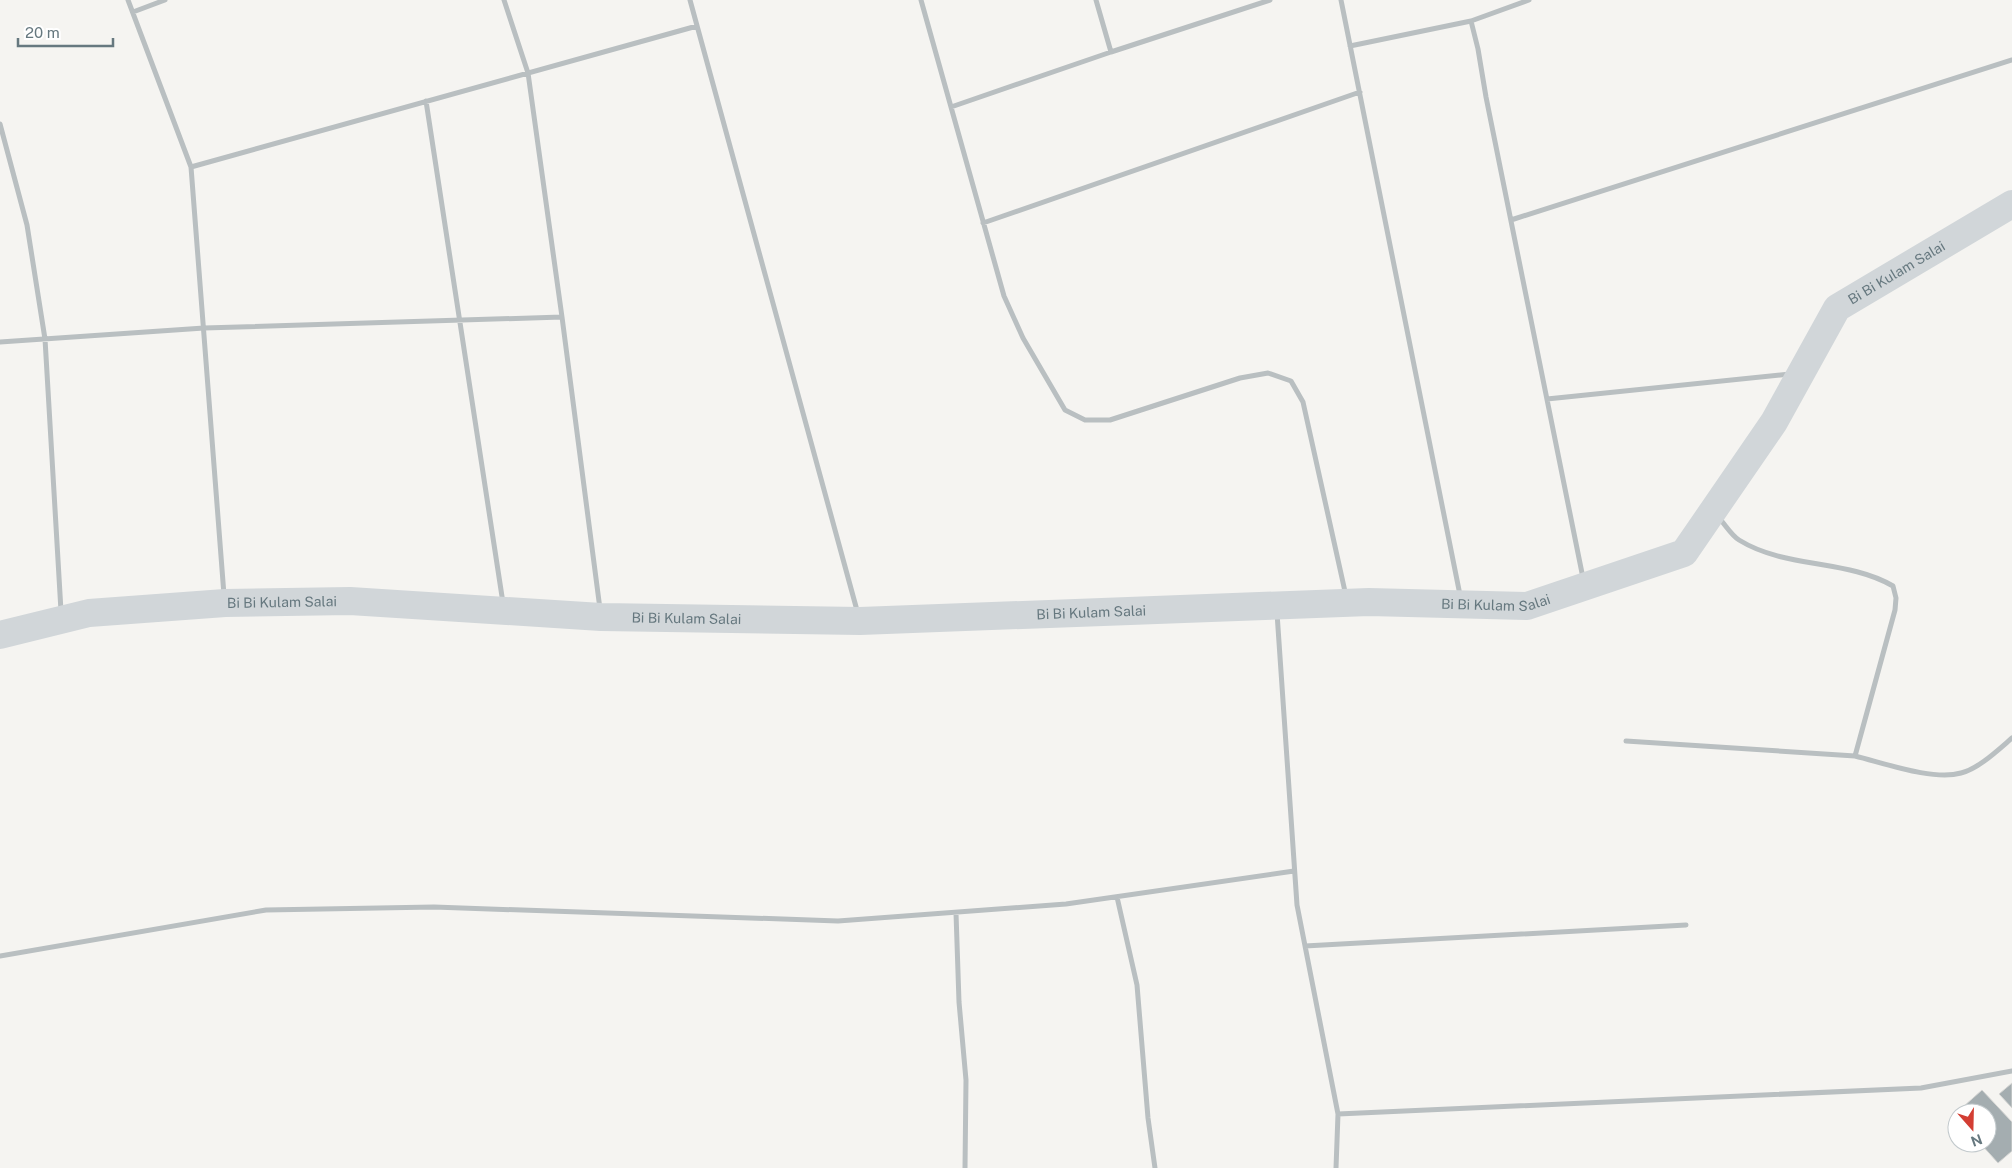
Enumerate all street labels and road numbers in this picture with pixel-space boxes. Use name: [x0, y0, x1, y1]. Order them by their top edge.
street label: Bi Bi Kulam Salai: [1845, 238, 1948, 308]
street label: Bi Bi Kulam Salai: [1441, 591, 1552, 614]
street label: Bi Bi Kulam Salai: [227, 593, 337, 611]
street label: Bi Bi Kulam Salai: [1036, 602, 1146, 622]
street label: Bi Bi Kulam Salai: [631, 609, 741, 627]

